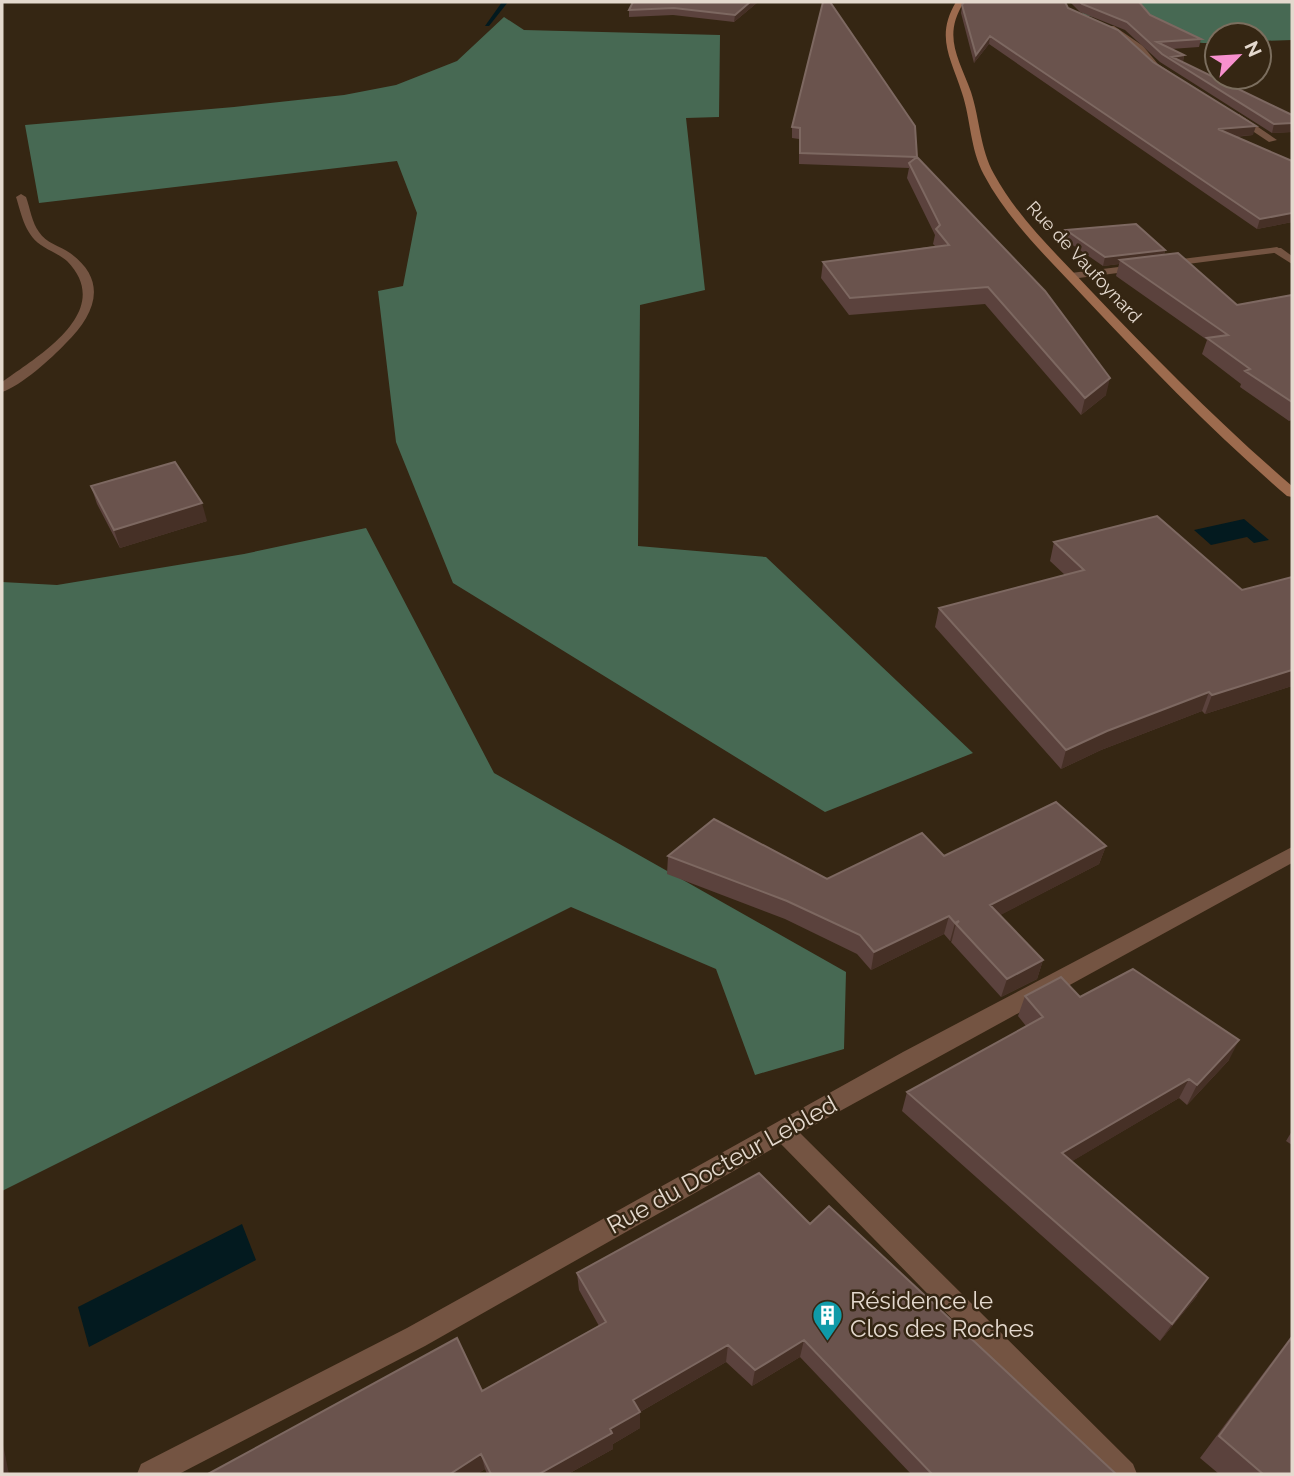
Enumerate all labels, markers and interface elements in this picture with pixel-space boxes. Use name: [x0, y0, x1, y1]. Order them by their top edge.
north arrow: [1203, 21, 1273, 91]
text: N: [1240, 38, 1266, 60]
street label: Rue de Vaufoynard: [1023, 197, 1146, 327]
street label: Rue du Docteur Lebled: [602, 1089, 842, 1240]
place label: Résidence le Clos des Roches: [850, 1286, 1034, 1343]
building icon: Résidence le Clos des Roches: [810, 1298, 844, 1342]

